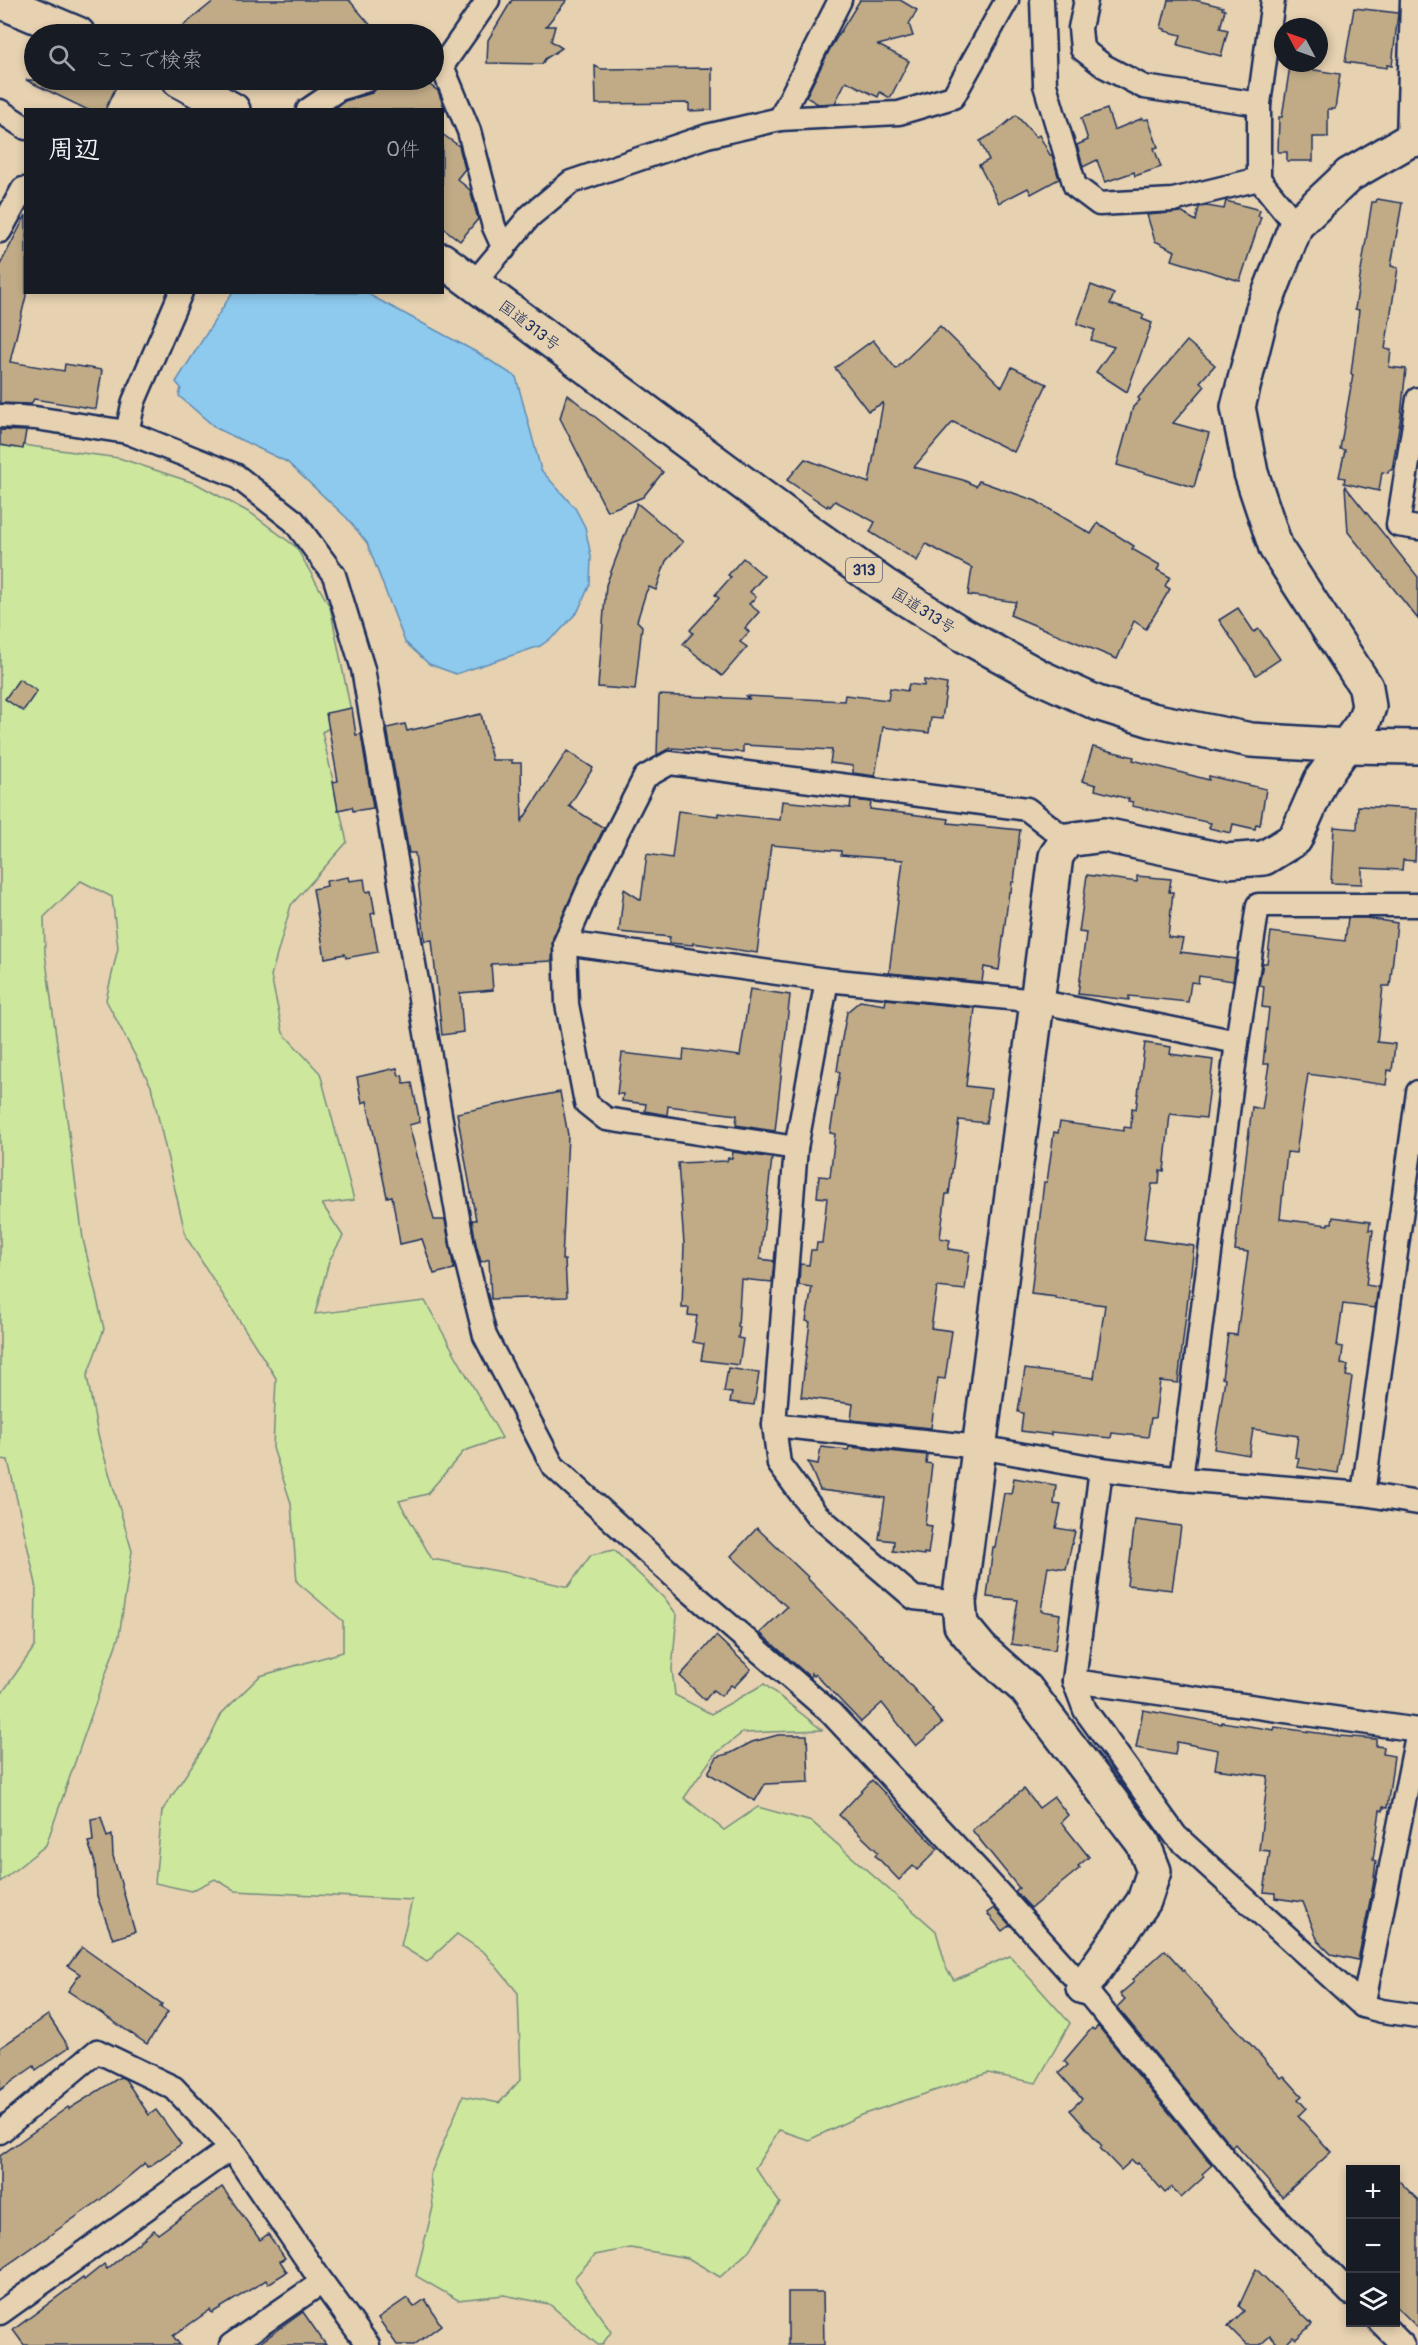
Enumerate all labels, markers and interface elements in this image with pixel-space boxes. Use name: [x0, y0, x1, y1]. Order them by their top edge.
north arrow: [1274, 18, 1328, 72]
search box: [24, 24, 444, 90]
icon: search: [45, 41, 78, 74]
text: ここで検索: [93, 46, 203, 74]
text: 周辺: [48, 134, 100, 166]
text: 0件: [386, 137, 420, 162]
street label: 国道313号: [495, 296, 564, 355]
road number: 313: [846, 558, 882, 582]
street label: 国道313号: [888, 583, 959, 638]
map controls: [1346, 2165, 1400, 2327]
button: +: [1346, 2165, 1400, 2219]
button: −: [1346, 2219, 1400, 2273]
button: layers: [1346, 2273, 1400, 2327]

